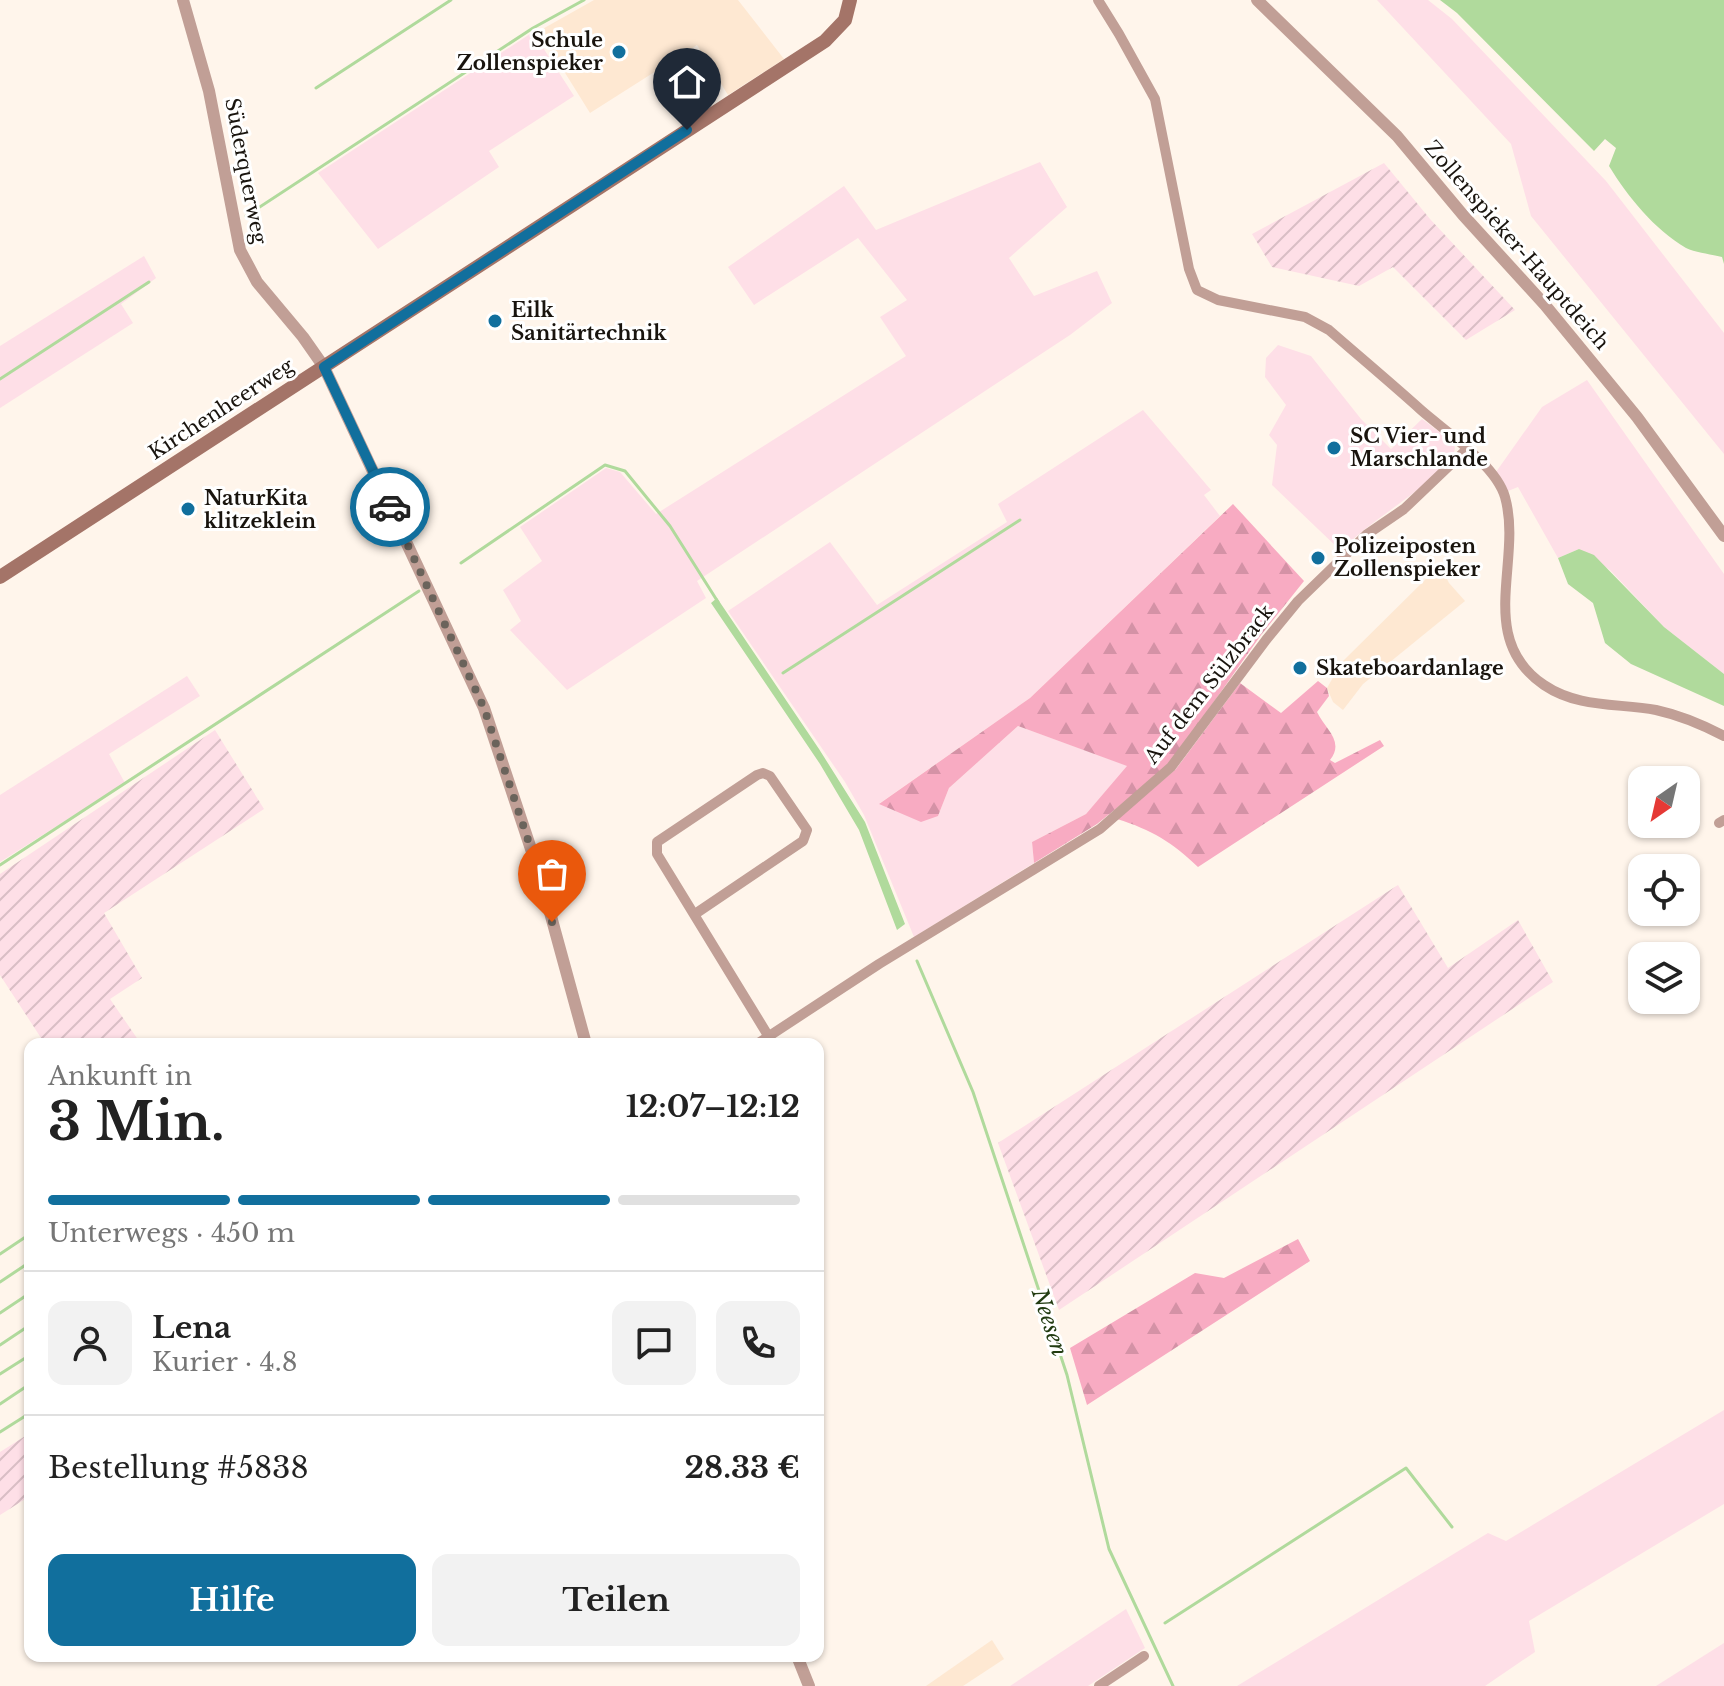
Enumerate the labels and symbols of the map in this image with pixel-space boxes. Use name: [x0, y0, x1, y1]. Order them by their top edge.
place label: Schule Zollenspieker: [457, 28, 603, 75]
marker: Schule Zollenspieker: [610, 43, 628, 61]
pin: [653, 48, 721, 130]
street label: Süderquerweg: [220, 96, 272, 247]
street label: Zollenspieker-Hauptdeich: [1420, 136, 1614, 355]
place label: Eilk Sanitärtechnik: [511, 298, 667, 345]
marker: Eilk Sanitärtechnik: [486, 312, 504, 330]
street label: Kirchenheerweg: [144, 353, 299, 465]
place label: SC Vier- und Marschlande: [1350, 424, 1488, 471]
marker: SC Vier- und Marschlande: [1325, 439, 1343, 457]
courier: [350, 467, 430, 547]
place label: NaturKita klitzeklein: [204, 486, 317, 533]
marker: NaturKita klitzeklein: [179, 500, 197, 518]
place label: Polizeiposten Zollenspieker: [1334, 534, 1480, 581]
marker: Polizeiposten Zollenspieker: [1309, 549, 1327, 567]
street label: Auf dem Sülzbrack: [1139, 599, 1279, 769]
place label: Skateboardanlage: [1316, 656, 1504, 680]
marker: Skateboardanlage: [1291, 659, 1309, 677]
north arrow: [1628, 766, 1700, 838]
pin: [518, 840, 586, 922]
water label: Neesen: [1026, 1284, 1073, 1360]

